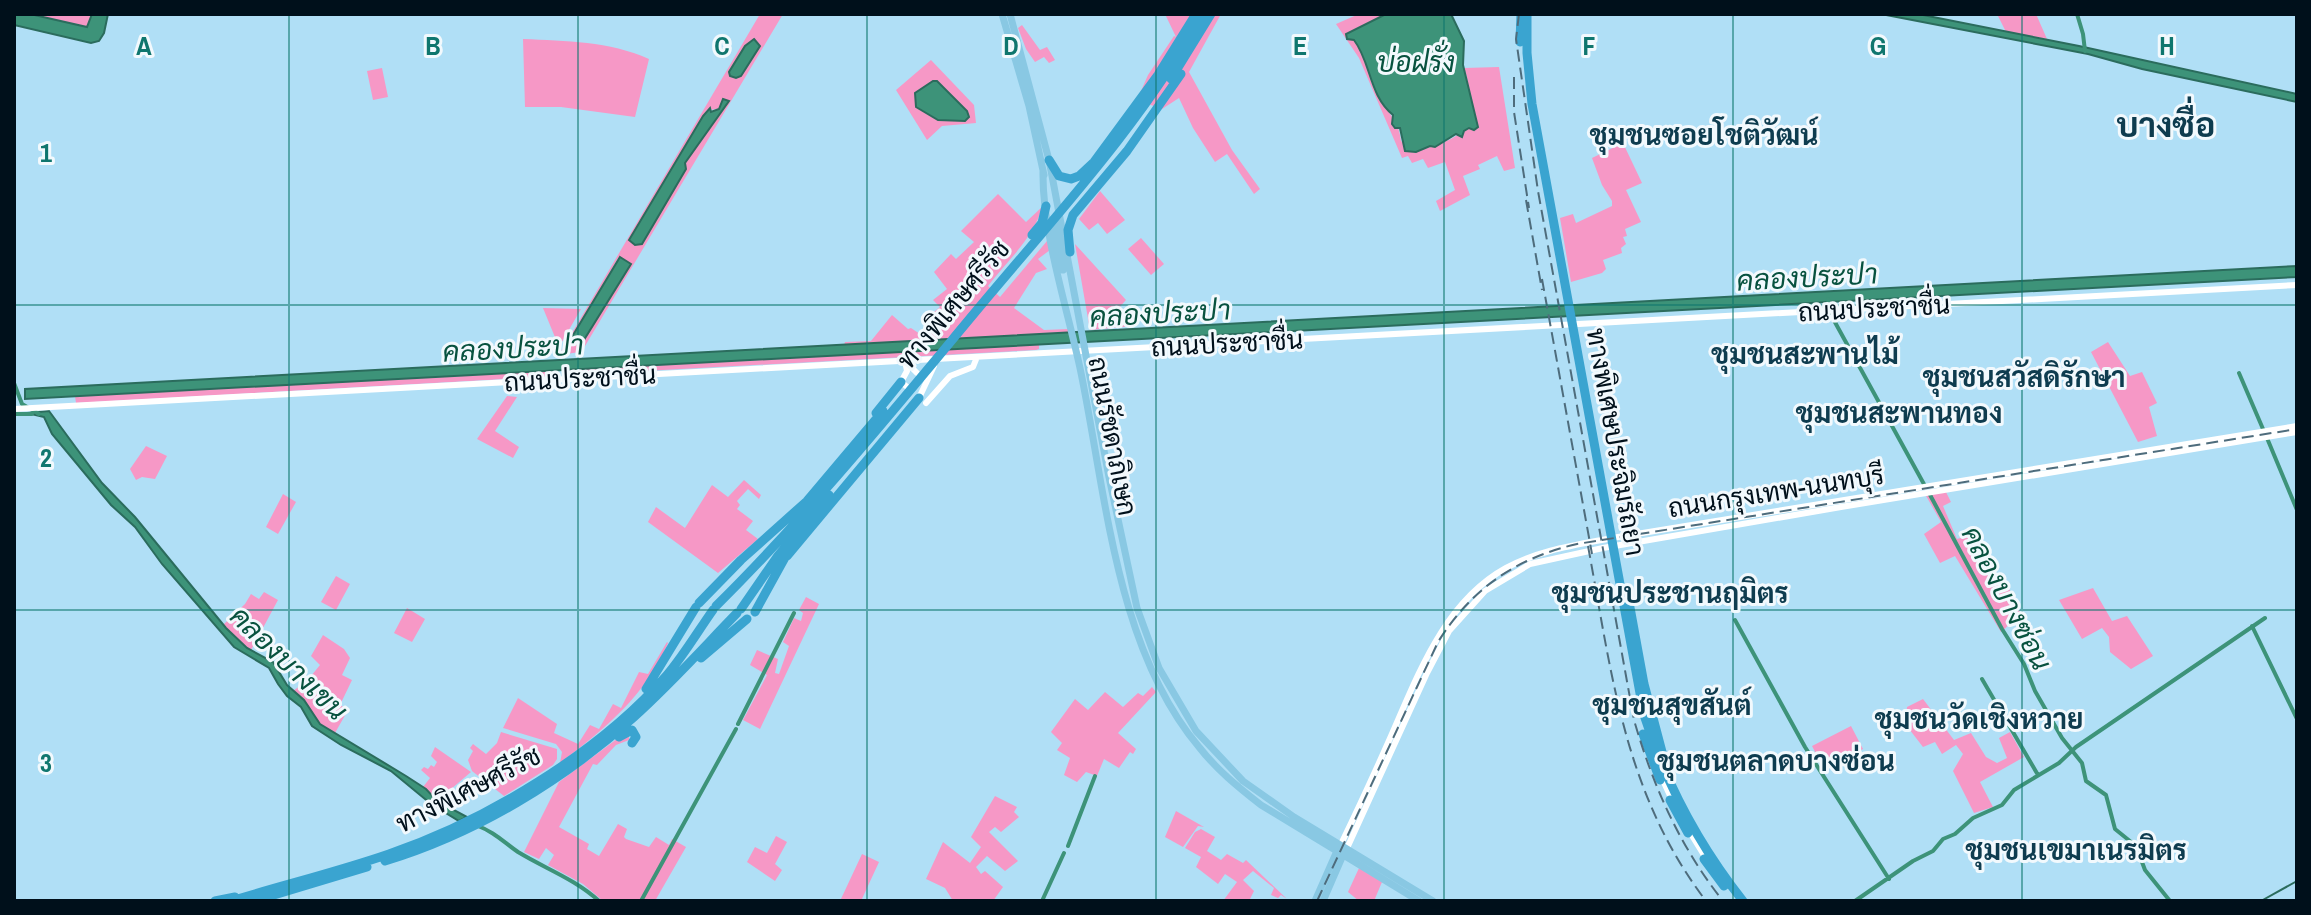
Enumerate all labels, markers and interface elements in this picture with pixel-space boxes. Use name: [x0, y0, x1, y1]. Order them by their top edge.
text: A: [136, 28, 152, 63]
text: B: [425, 28, 441, 63]
text: C: [714, 28, 730, 63]
text: D: [1003, 28, 1019, 63]
text: E: [1293, 28, 1307, 63]
text: F: [1582, 28, 1596, 63]
text: G: [1870, 28, 1886, 63]
text: H: [2159, 28, 2175, 63]
water label: บ่อฝรั่ง: [1377, 39, 1455, 81]
district label: บางซื่อ: [2117, 96, 2215, 148]
district label: ชุมชนซอยโชติวัฒน์: [1589, 116, 1819, 155]
text: 1: [40, 135, 52, 170]
street label: ทางพิเศษศรีรัช: [889, 232, 1017, 376]
water label: คลองประปา: [1736, 254, 1878, 300]
street label: ถนนประชาชื่น: [1797, 283, 1951, 329]
water label: คลองประปา: [1089, 290, 1231, 336]
street label: ถนนประชาชื่น: [1150, 318, 1304, 364]
water label: คลองประปา: [442, 325, 584, 371]
street label: ทางพิเศษประจิมรัถยา: [1579, 325, 1653, 559]
district label: ชุมชนสะพานไม้: [1711, 335, 1901, 374]
street label: ถนนประชาชื่น: [503, 353, 657, 399]
street label: ถนนรัชดาภิเษก: [1080, 354, 1146, 518]
district label: ชุมชนสวัสดิรักษา: [1922, 358, 2126, 397]
district label: ชุมชนสะพานทอง: [1796, 394, 2002, 433]
text: 2: [40, 440, 52, 475]
street label: ถนนกรุงเทพ-นนทบุรี: [1666, 457, 1887, 526]
water label: คลองบางซ่อน: [1953, 519, 2061, 677]
district label: ชุมชนประชานฤมิตร: [1552, 574, 1788, 613]
water label: คลองบางเขน: [222, 597, 356, 729]
district label: ชุมชนสุขสันต์: [1592, 686, 1752, 725]
district label: ชุมชนวัดเชิงหวาย: [1875, 700, 2084, 739]
street label: ทางพิเศษศรีรัช: [390, 738, 546, 840]
district label: ชุมชนตลาดบางซ่อน: [1657, 742, 1895, 781]
text: 3: [40, 745, 52, 780]
district label: ชุมชนเขมาเนรมิตร: [1965, 831, 2187, 870]

